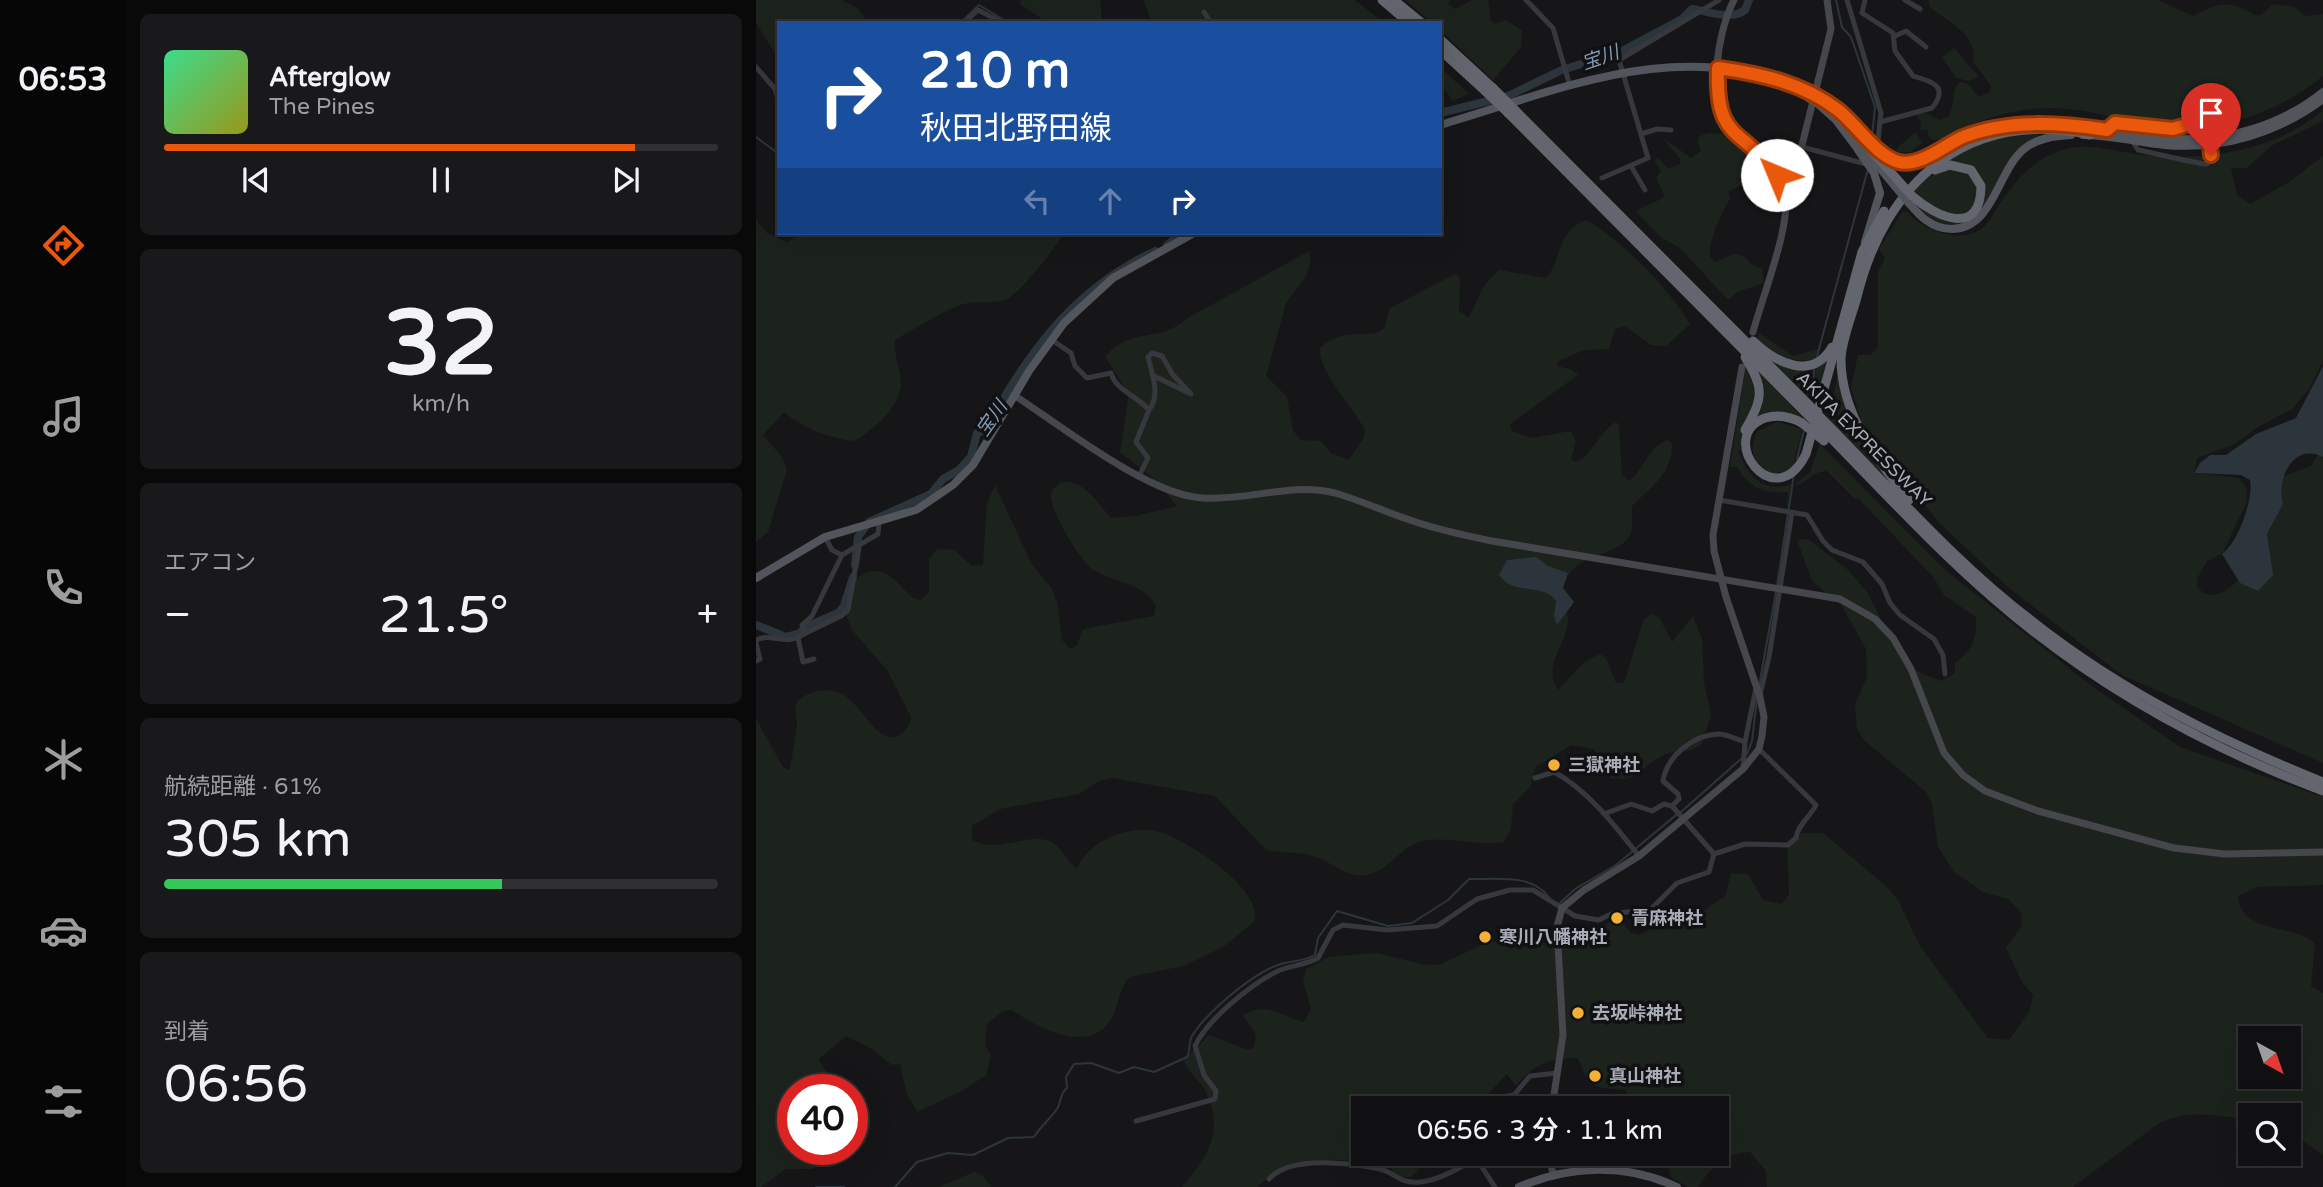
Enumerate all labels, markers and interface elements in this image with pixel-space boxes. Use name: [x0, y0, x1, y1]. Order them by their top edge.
water label: 宝川: [1579, 41, 1624, 75]
text: 210 m: [920, 42, 1070, 101]
icon: right: [805, 49, 896, 140]
text: 06:53: [19, 61, 107, 99]
text: Afterglow: [269, 62, 391, 93]
pin: [2181, 83, 2241, 155]
text: The Pines: [269, 93, 375, 121]
icon: arrive: [2192, 94, 2230, 132]
text: 秋田北野田線: [920, 110, 1112, 148]
position arrow: [1740, 138, 1814, 212]
icon: previous: [237, 161, 275, 199]
icon: pause: [422, 161, 460, 199]
icon: next: [607, 161, 645, 199]
icon: left: [1018, 182, 1056, 220]
icon: ahead: [1091, 182, 1129, 220]
icon: right: [1164, 182, 1202, 220]
icon: directions: [39, 221, 88, 270]
text: 32: [384, 289, 498, 399]
street label: AKITA EXPRESSWAY: [1792, 367, 1937, 512]
text: km/h: [412, 390, 470, 418]
icon: music: [39, 392, 88, 441]
water label: 宝川: [972, 395, 1013, 440]
text: エアコン: [164, 549, 256, 577]
icon: phone: [39, 563, 88, 612]
text: 21.5°: [379, 584, 509, 647]
text: −: [164, 592, 191, 638]
text: +: [697, 592, 718, 638]
icon: climate: [39, 735, 88, 784]
place label: 三獄神社: [1568, 754, 1640, 776]
marker: 三獄神社: [1546, 757, 1562, 773]
text: 航続距離 · 61%: [164, 773, 322, 801]
text: 305 km: [164, 808, 352, 871]
icon: car: [39, 906, 88, 955]
place label: 青麻神社: [1631, 907, 1703, 929]
marker: 青麻神社: [1609, 910, 1625, 926]
place label: 寒川八幡神社: [1499, 926, 1607, 948]
marker: 寒川八幡神社: [1477, 929, 1493, 945]
place label: 去坂峠神社: [1592, 1002, 1682, 1024]
marker: 去坂峠神社: [1570, 1005, 1586, 1021]
text: 到着: [164, 1018, 210, 1046]
north arrow: [2238, 1026, 2301, 1088]
map controls: [2238, 1026, 2301, 1166]
text: 06:56: [164, 1053, 308, 1116]
place label: 真山神社: [1609, 1065, 1681, 1087]
marker: 真山神社: [1587, 1068, 1603, 1084]
speed limit sign: 40: [777, 1074, 868, 1165]
icon: filters: [39, 1077, 88, 1126]
button: search: [2238, 1103, 2301, 1166]
text: 06:56 · 3 分 · 1.1 km: [1417, 1115, 1663, 1146]

